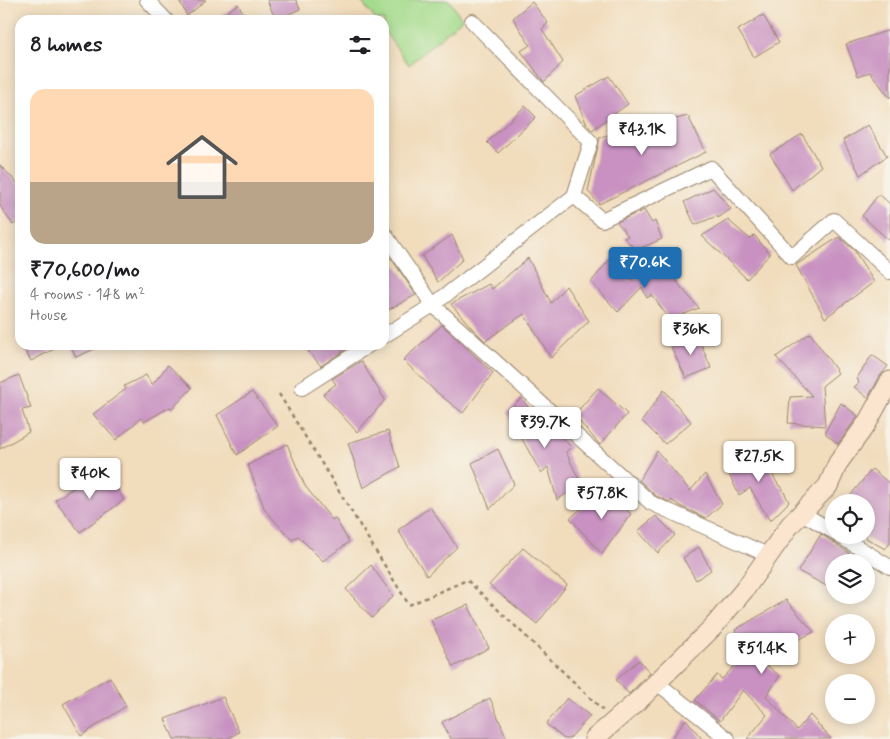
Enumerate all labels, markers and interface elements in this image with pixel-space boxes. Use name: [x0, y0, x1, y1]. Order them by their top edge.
text: 8 homes: [30, 31, 102, 59]
icon: filters: [346, 31, 374, 59]
pin: ₹43.1K: [601, 114, 683, 156]
text: ₹43.1K: [619, 119, 666, 140]
icon: home: [157, 122, 247, 212]
pin: ₹70.6K: [604, 246, 686, 289]
text: ₹70.6K: [620, 252, 670, 273]
text: ₹70,600/mo: [30, 256, 140, 284]
text: 4 rooms · 148 m²: [30, 284, 145, 305]
text: House: [30, 305, 68, 326]
pin: ₹36K: [661, 314, 721, 356]
text: ₹36K: [673, 319, 709, 340]
pin: ₹39.7K: [504, 406, 586, 449]
text: ₹39.7K: [520, 412, 570, 433]
pin: ₹27.5K: [718, 440, 800, 483]
text: ₹27.5K: [734, 446, 784, 467]
pin: ₹40K: [60, 458, 120, 500]
text: ₹40K: [71, 463, 109, 484]
pin: ₹57.8K: [561, 478, 643, 520]
text: ₹57.8K: [577, 483, 627, 504]
map controls: [825, 494, 875, 724]
button: locate: [825, 494, 875, 544]
button: layers: [825, 554, 875, 604]
button: +: [825, 614, 875, 664]
pin: ₹51.4K: [721, 632, 803, 675]
text: ₹51.4K: [737, 638, 787, 659]
button: −: [825, 674, 875, 724]

